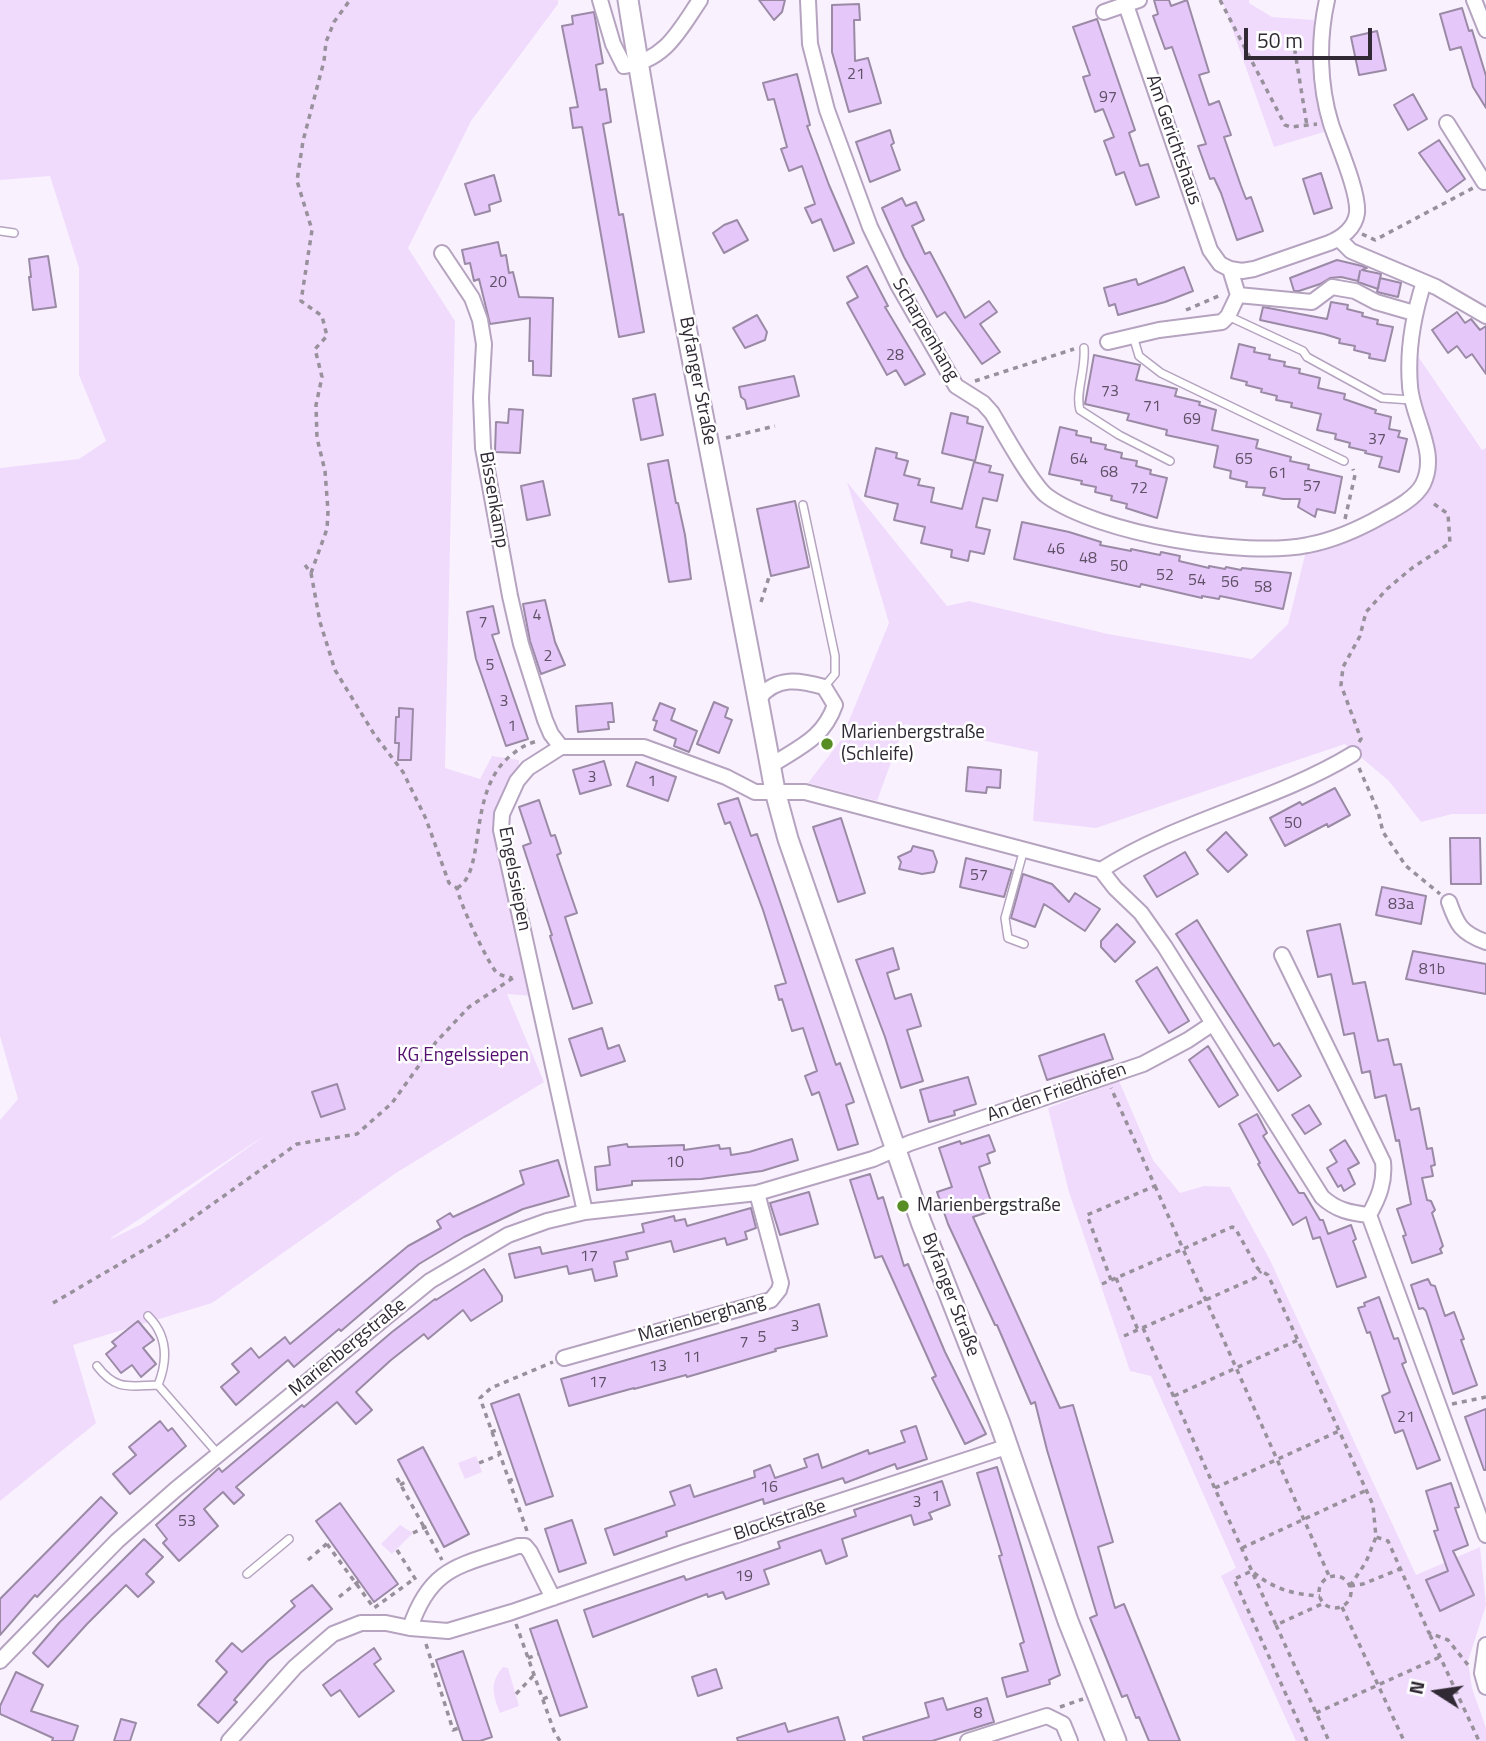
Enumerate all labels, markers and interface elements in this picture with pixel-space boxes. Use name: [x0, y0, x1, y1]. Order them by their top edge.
scale bar: [1248, 14, 1376, 58]
text: 50 m: [1257, 24, 1303, 56]
house number: 21: [847, 65, 865, 85]
street label: Am Gerichtshaus: [1140, 72, 1206, 208]
house number: 97: [1099, 88, 1117, 108]
house number: 20: [489, 273, 507, 293]
street label: Scharpenhang: [887, 275, 963, 385]
street label: Byfanger Straße: [673, 315, 721, 447]
house number: 28: [886, 346, 904, 366]
house number: 73: [1101, 382, 1119, 402]
house number: 71: [1143, 397, 1161, 417]
house number: 69: [1183, 410, 1201, 430]
house number: 37: [1368, 430, 1386, 450]
street label: Bissenkamp: [473, 450, 513, 550]
house number: 64: [1070, 450, 1088, 470]
house number: 65: [1235, 450, 1253, 470]
house number: 68: [1100, 463, 1118, 483]
house number: 61: [1269, 464, 1287, 484]
house number: 57: [1303, 477, 1321, 497]
house number: 72: [1130, 479, 1148, 499]
house number: 46: [1047, 540, 1065, 560]
house number: 48: [1079, 549, 1097, 569]
house number: 50: [1110, 557, 1128, 577]
house number: 52: [1156, 566, 1174, 586]
house number: 54: [1188, 571, 1206, 591]
house number: 56: [1221, 573, 1239, 593]
house number: 58: [1254, 578, 1272, 598]
house number: 4: [533, 606, 541, 626]
house number: 7: [479, 613, 487, 633]
house number: 2: [544, 647, 552, 667]
house number: 5: [486, 656, 494, 676]
house number: 3: [500, 692, 508, 712]
house number: 1: [508, 717, 516, 737]
place label: Marienbergstraße (Schleife): [841, 722, 985, 766]
marker: Marienbergstraße (Schleife): [819, 736, 835, 752]
house number: 3: [588, 768, 596, 788]
house number: 1: [648, 772, 656, 792]
house number: 50: [1284, 814, 1302, 834]
street label: Engelssiepen: [493, 825, 535, 933]
house number: 57: [970, 866, 988, 886]
house number: 83a: [1388, 895, 1414, 915]
house number: 81b: [1419, 960, 1445, 980]
park label: KG Engelssiepen: [397, 1045, 529, 1067]
street label: An den Friedhöfen: [984, 1058, 1130, 1128]
house number: 10: [666, 1153, 684, 1173]
place label: Marienbergstraße: [917, 1195, 1061, 1217]
marker: Marienbergstraße: [895, 1198, 911, 1214]
street label: Byfanger Straße: [916, 1230, 984, 1360]
house number: 17: [580, 1247, 598, 1267]
street label: Marienberghang: [636, 1290, 768, 1348]
street label: Marienbergstraße: [285, 1294, 411, 1402]
house number: 3: [791, 1317, 799, 1337]
house number: 5: [758, 1328, 766, 1348]
house number: 7: [740, 1333, 748, 1353]
house number: 11: [683, 1348, 701, 1368]
house number: 13: [649, 1357, 667, 1377]
house number: 17: [589, 1373, 607, 1393]
house number: 21: [1397, 1408, 1415, 1428]
house number: 16: [760, 1478, 778, 1498]
house number: 1: [932, 1487, 940, 1507]
house number: 3: [913, 1493, 921, 1513]
street label: Blockstraße: [731, 1495, 829, 1547]
house number: 53: [178, 1512, 196, 1532]
house number: 19: [735, 1567, 753, 1587]
north arrow: [1402, 1657, 1472, 1727]
text: N: [1400, 1678, 1432, 1697]
house number: 8: [974, 1704, 982, 1724]

